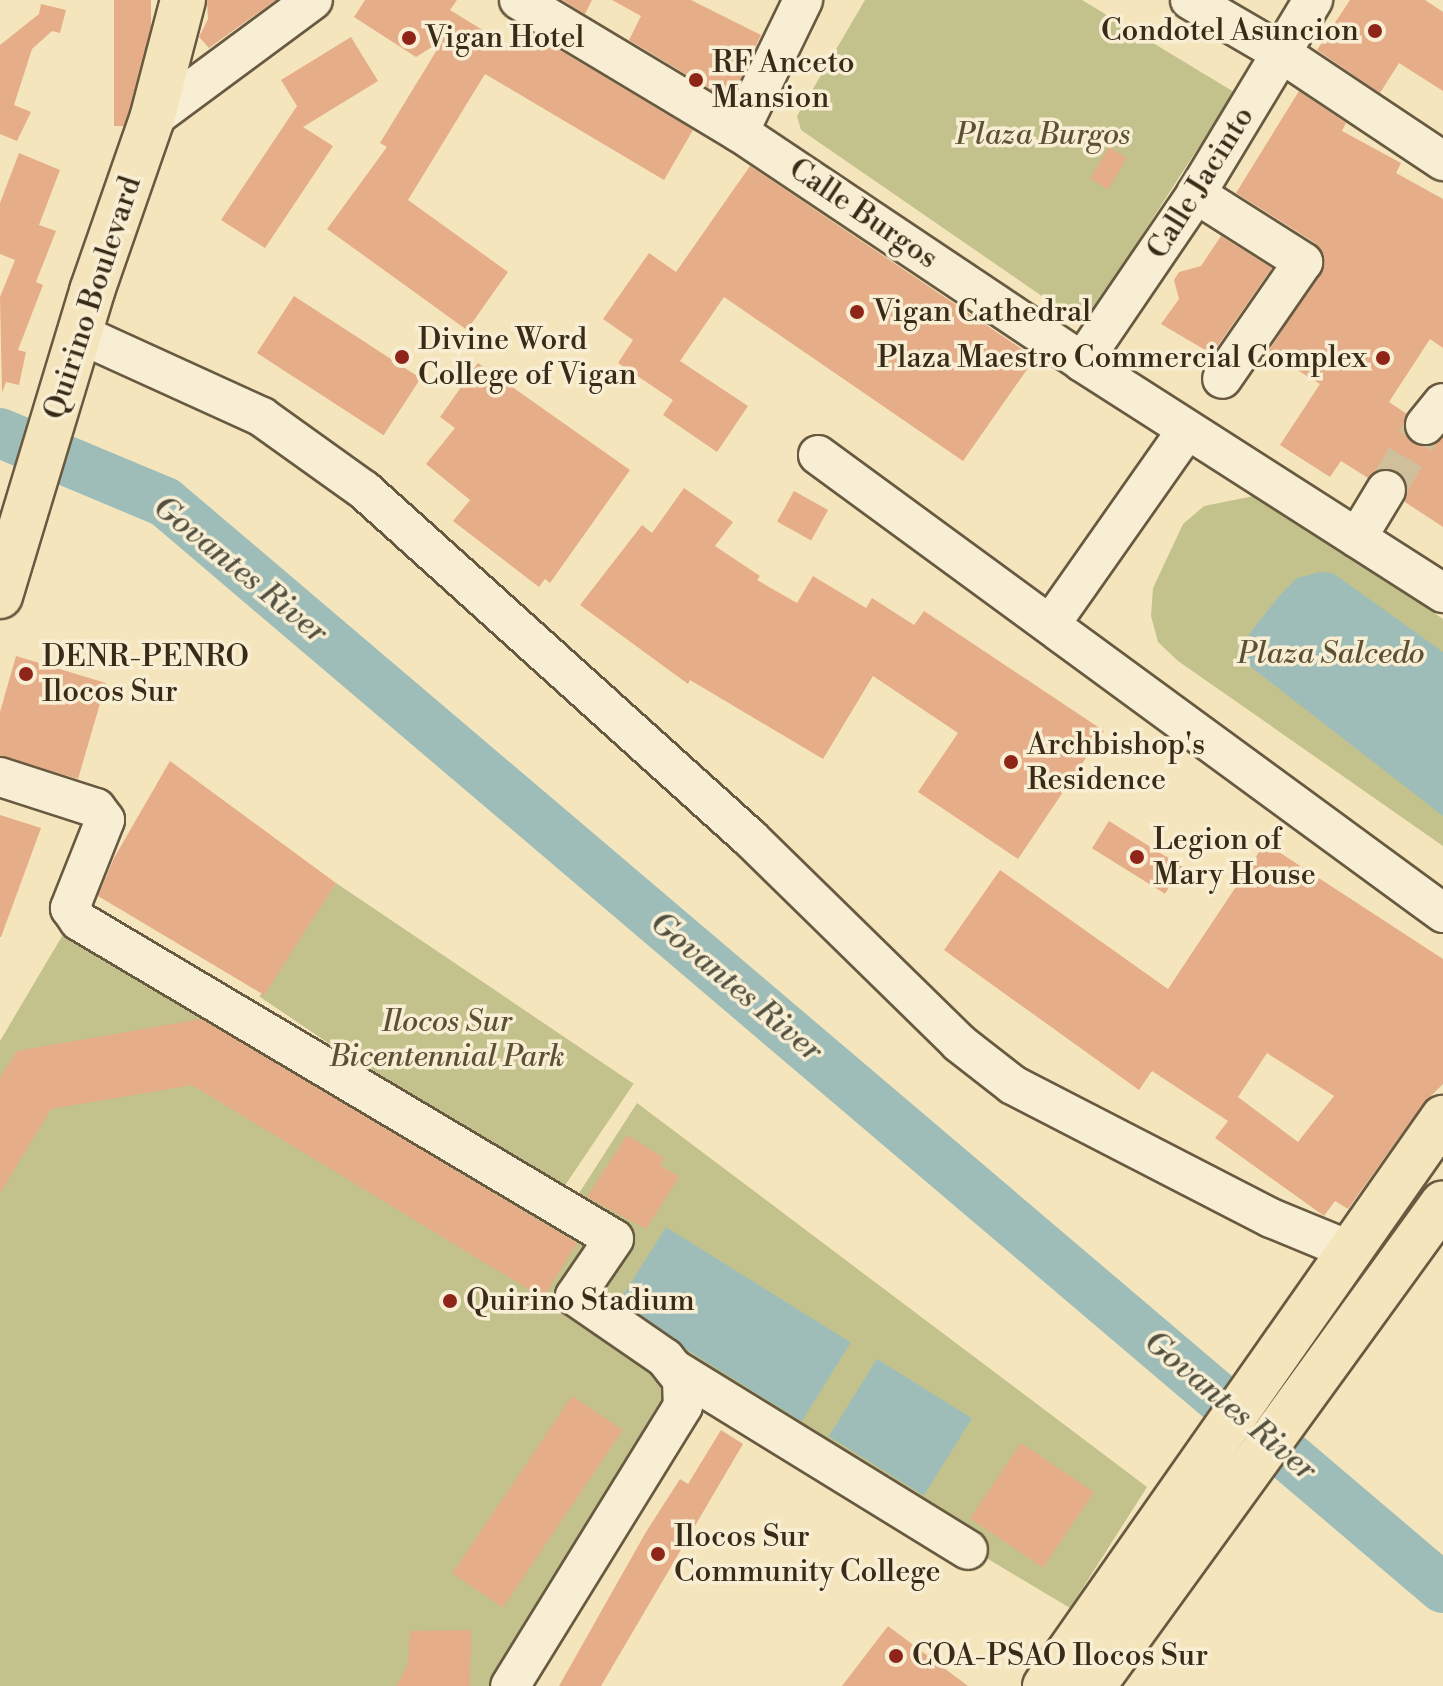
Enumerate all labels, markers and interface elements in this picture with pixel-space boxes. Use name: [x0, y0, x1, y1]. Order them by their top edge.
place label: Condotel Asuncion: [1101, 13, 1359, 49]
place label: Vigan Hotel: [425, 20, 584, 56]
marker: Condotel Asuncion: [1366, 22, 1384, 40]
marker: Vigan Hotel: [400, 29, 418, 47]
place label: RF Anceto Mansion: [712, 45, 855, 116]
marker: RF Anceto Mansion: [687, 71, 705, 89]
street label: Calle Jacinto: [1140, 100, 1262, 266]
park label: Plaza Burgos: [956, 117, 1130, 153]
street label: Calle Burgos: [782, 151, 944, 277]
street label: Quirino Boulevard: [37, 172, 149, 424]
place label: Vigan Cathedral: [873, 294, 1091, 330]
marker: Vigan Cathedral: [848, 303, 866, 321]
place label: Divine Word College of Vigan: [418, 322, 637, 392]
place label: Plaza Maestro Commercial Complex: [877, 340, 1367, 376]
marker: Divine Word College of Vigan: [393, 348, 411, 366]
marker: Plaza Maestro Commercial Complex: [1374, 349, 1392, 367]
water label: Govantes River: [145, 488, 335, 652]
park label: Plaza Salcedo: [1238, 636, 1424, 672]
place label: DENR-PENRO Ilocos Sur: [42, 639, 249, 710]
marker: DENR-PENRO Ilocos Sur: [17, 665, 35, 683]
place label: Archbishop's Residence: [1027, 727, 1205, 798]
marker: Archbishop's Residence: [1002, 753, 1020, 771]
place label: Legion of Mary House: [1153, 822, 1316, 892]
marker: Legion of Mary House: [1128, 848, 1146, 866]
water label: Govantes River: [642, 904, 830, 1070]
park label: Ilocos Sur Bicentennial Park: [329, 1004, 565, 1074]
place label: Quirino Stadium: [466, 1283, 695, 1319]
marker: Quirino Stadium: [441, 1292, 459, 1310]
water label: Govantes River: [1136, 1323, 1324, 1489]
place label: Ilocos Sur Community College: [674, 1519, 941, 1590]
marker: Ilocos Sur Community College: [649, 1545, 667, 1563]
place label: COA-PSAO Ilocos Sur: [912, 1638, 1208, 1674]
marker: COA-PSAO Ilocos Sur: [887, 1647, 905, 1665]

